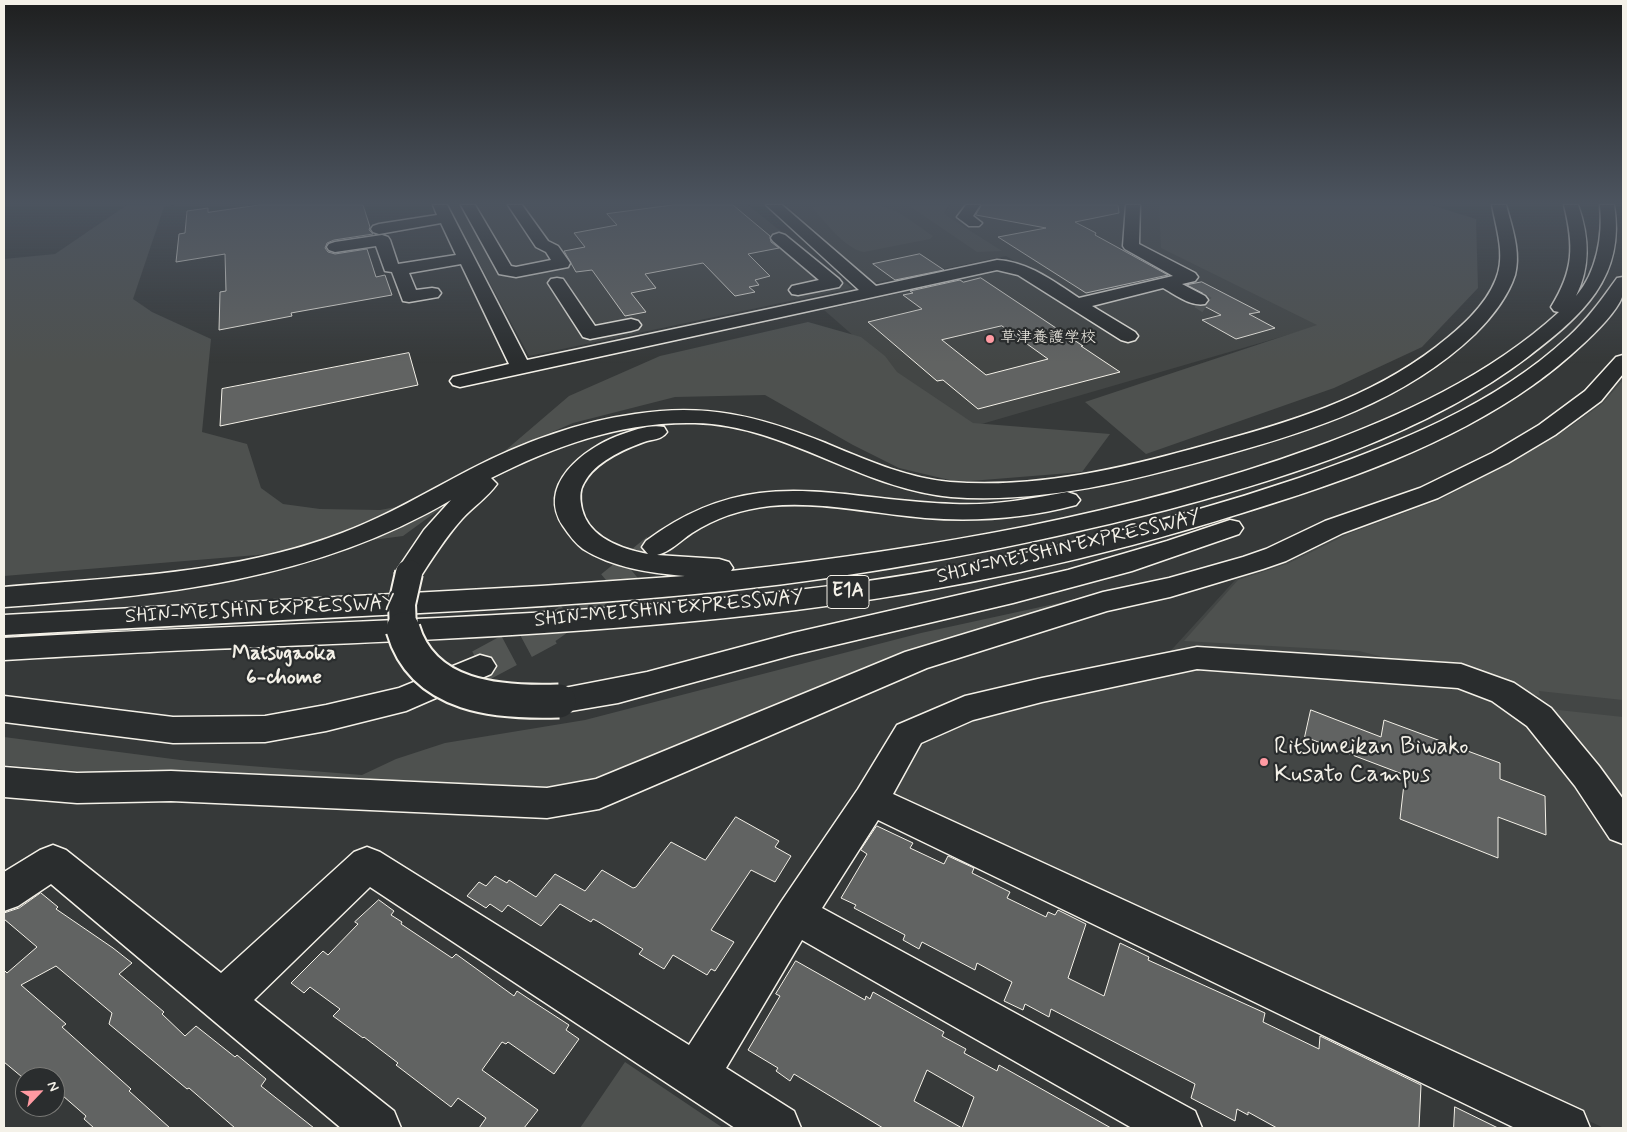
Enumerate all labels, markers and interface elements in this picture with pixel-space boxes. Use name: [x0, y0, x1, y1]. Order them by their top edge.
place label: 草津養護学校: [1000, 329, 1096, 349]
marker: 草津養護学校: [984, 333, 996, 345]
street label: SHIN-MEISHIN EXPRESSWAY: [935, 506, 1203, 590]
road number: E1A: [827, 576, 869, 608]
street label: SHIN-MEISHIN EXPRESSWAY: [533, 586, 805, 634]
street label: SHIN-MEISHIN EXPRESSWAY: [124, 592, 396, 630]
district label: Matsugaoka 6-chome: [232, 642, 336, 692]
place label: Ritsumeikan Biwako Kusato Campus: [1274, 734, 1469, 790]
marker: Ritsumeikan Biwako Kusato Campus: [1258, 756, 1270, 768]
north arrow: [15, 1067, 65, 1117]
text: N: [43, 1078, 63, 1094]

